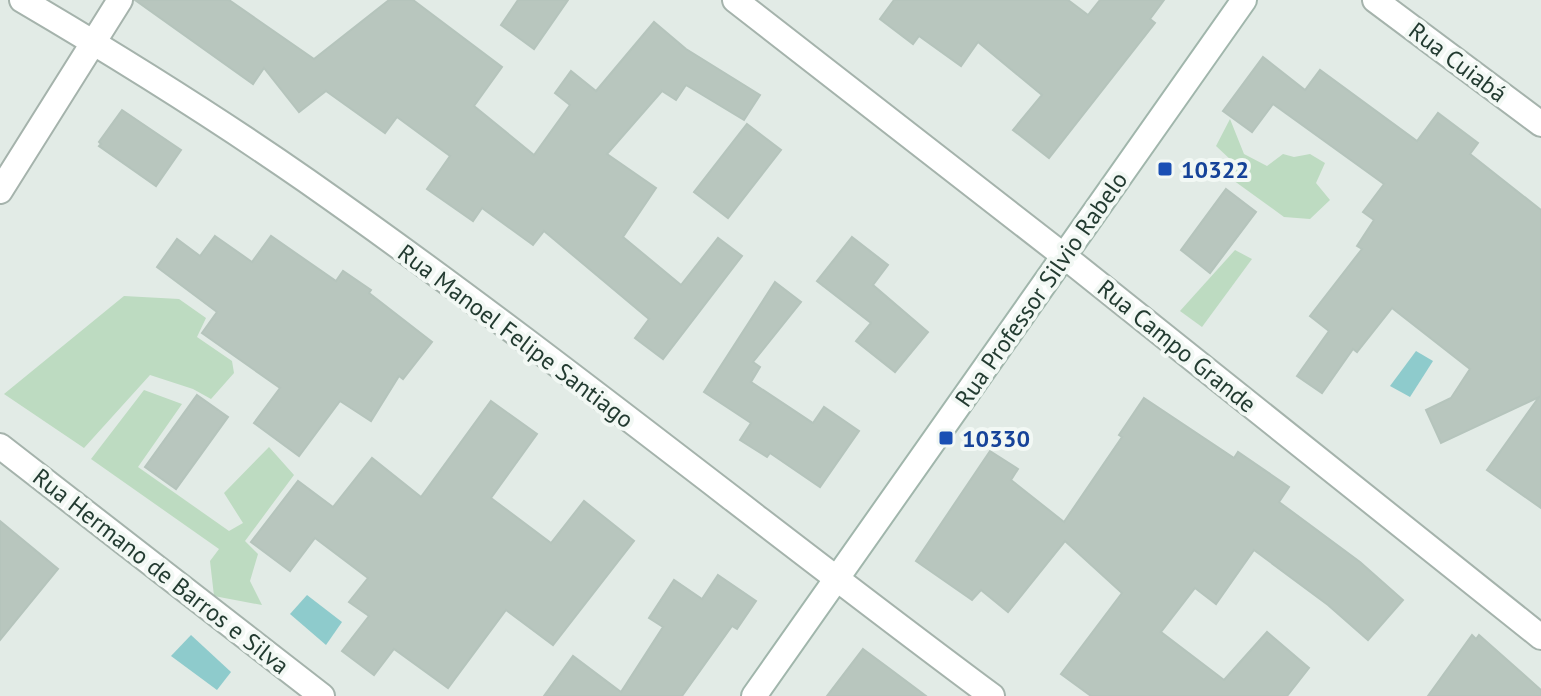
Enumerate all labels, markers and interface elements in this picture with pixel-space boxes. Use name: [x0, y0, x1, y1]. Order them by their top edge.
street label: Rua Cuiabá: [1403, 15, 1513, 109]
place label: 10322: [1181, 154, 1249, 185]
marker: 10322: [1156, 160, 1174, 178]
street label: Rua Professor Silvio Rabelo: [948, 165, 1134, 413]
street label: Rua Manoel Felipe Santiago: [392, 237, 640, 435]
street label: Rua Campo Grande: [1091, 273, 1263, 419]
place label: 10330: [962, 423, 1030, 454]
marker: 10330: [937, 429, 955, 447]
street label: Rua Hermano de Barros e Silva: [27, 461, 295, 681]

